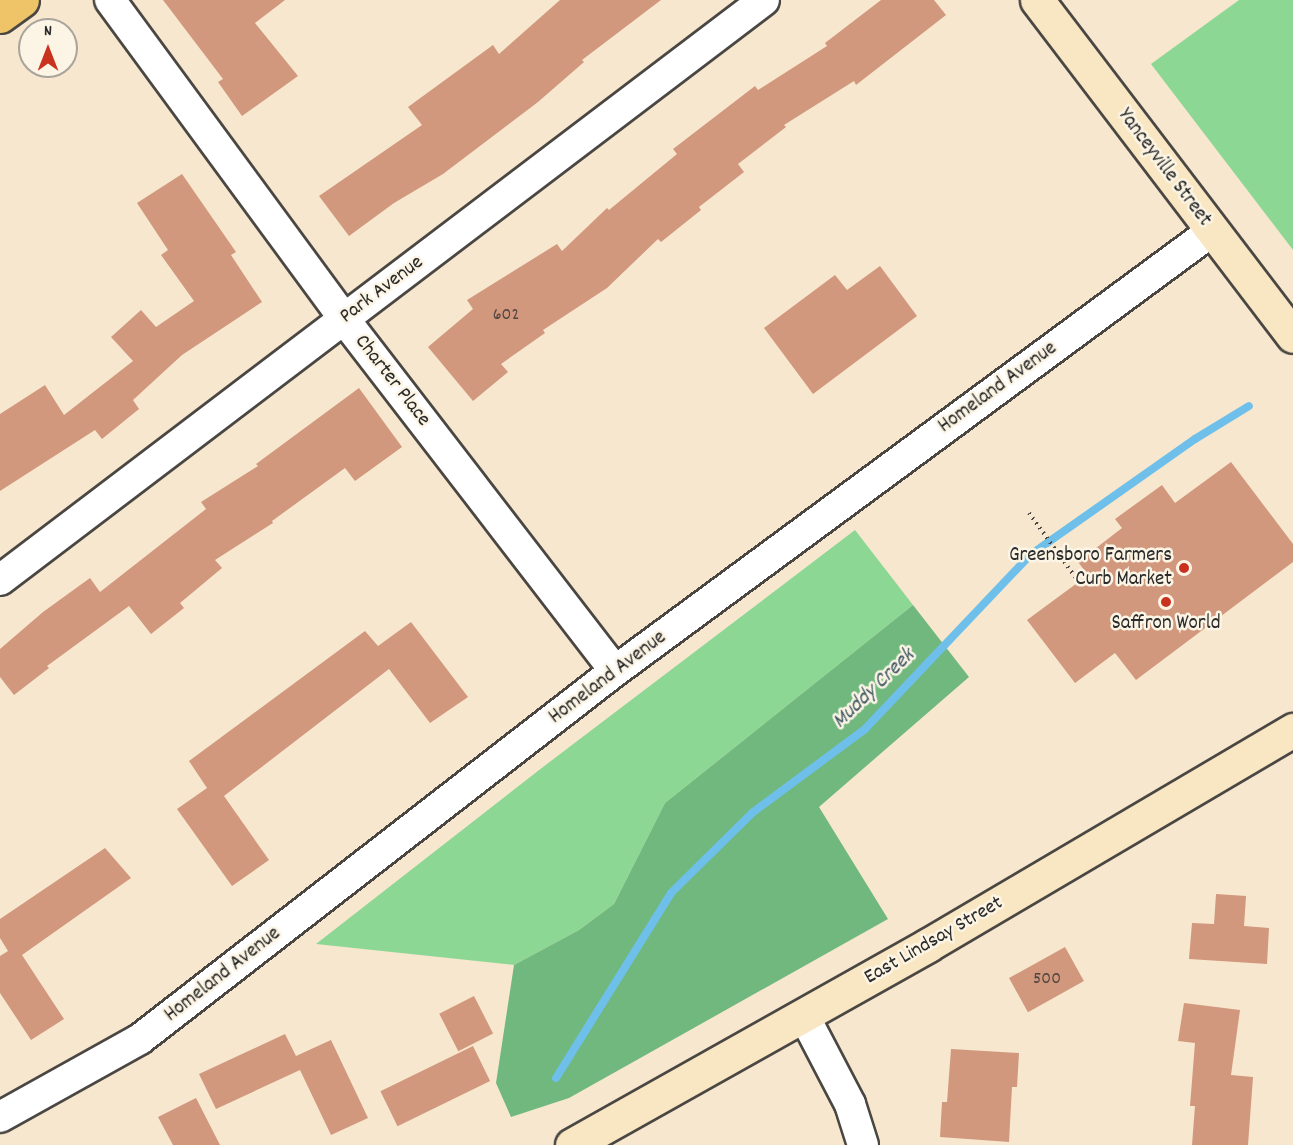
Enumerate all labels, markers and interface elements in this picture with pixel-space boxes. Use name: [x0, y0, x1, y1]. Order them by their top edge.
north arrow: [18, 18, 78, 78]
text: N: [44, 20, 52, 43]
street label: Yanceyville Street: [1111, 104, 1217, 232]
street label: Park Avenue: [335, 250, 429, 330]
house number: 602: [493, 305, 519, 327]
street label: Charter Place: [348, 330, 436, 432]
street label: Homeland Avenue: [934, 337, 1062, 439]
place label: Greensboro Farmers Curb Market: [1009, 543, 1172, 593]
marker: Greensboro Farmers Curb Market: [1177, 561, 1191, 575]
marker: Saffron World: [1159, 595, 1173, 609]
place label: Saffron World: [1111, 611, 1221, 637]
street label: Homeland Avenue: [544, 626, 672, 730]
water label: Muddy Creek: [827, 643, 921, 735]
street label: East Lindsay Street: [860, 891, 1008, 991]
street label: Homeland Avenue: [160, 922, 286, 1028]
house number: 500: [1033, 969, 1061, 991]

